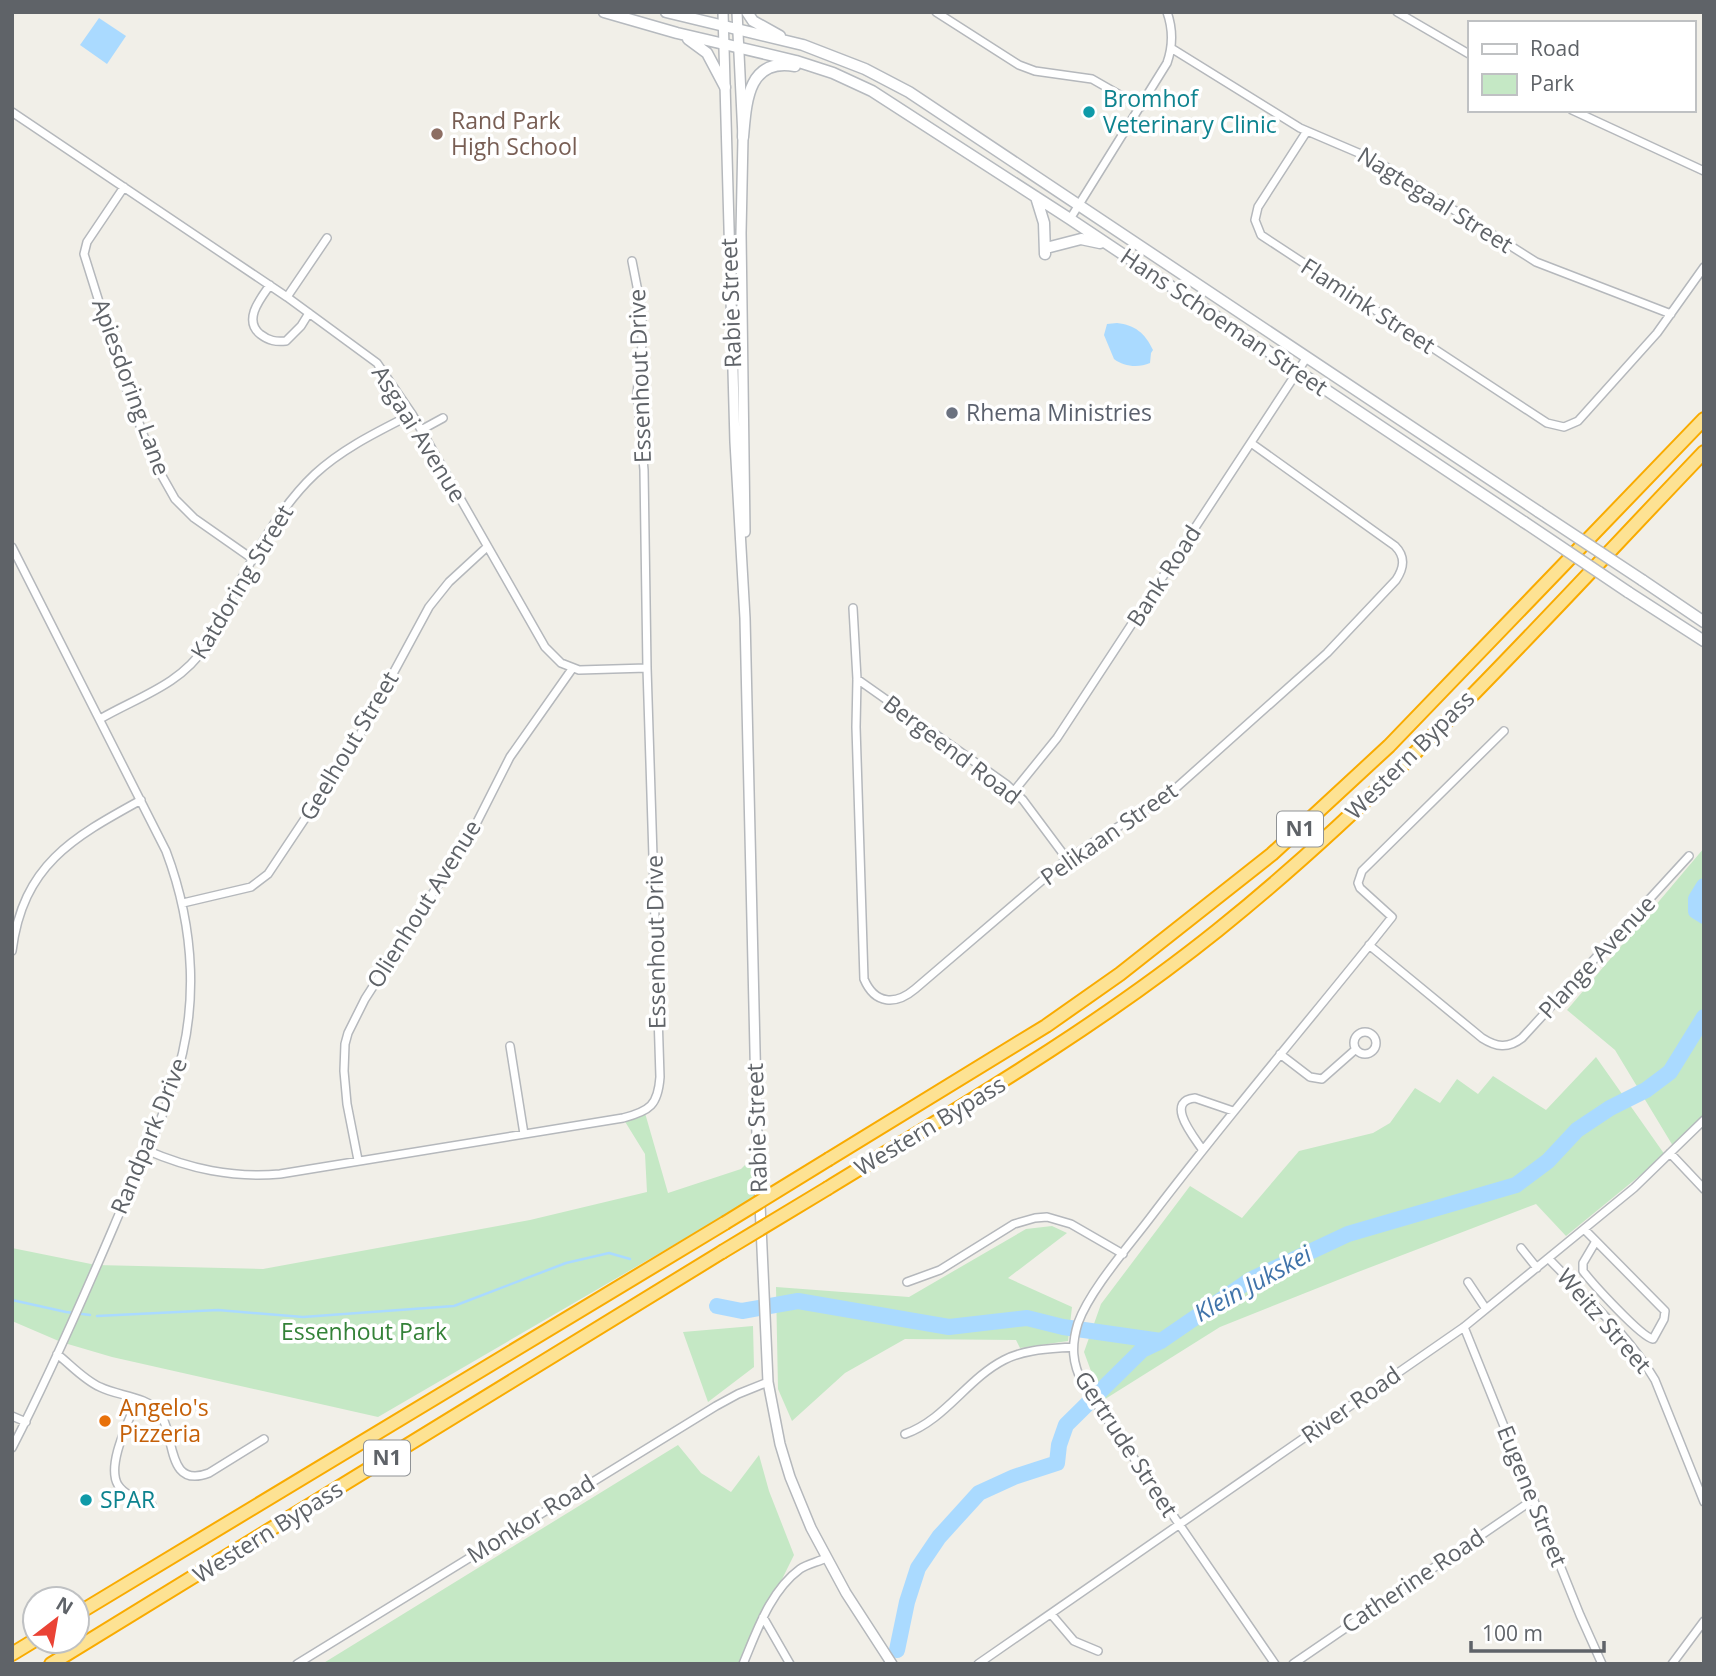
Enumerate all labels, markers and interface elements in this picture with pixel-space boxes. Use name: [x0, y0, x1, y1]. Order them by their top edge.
legend: [1468, 21, 1695, 112]
text: Road: [1530, 34, 1580, 62]
text: Park: [1530, 69, 1574, 97]
place label: Bromhof Veterinary Clinic: [1103, 82, 1277, 140]
place label: Rand Park High School: [451, 104, 578, 162]
marker: Bromhof Veterinary Clinic: [1081, 104, 1097, 120]
marker: Rand Park High School: [429, 126, 445, 142]
street label: Nagtegaal Street: [1352, 138, 1519, 260]
street label: Rabie Street: [712, 238, 748, 369]
street label: Hans Schoeman Street: [1115, 240, 1335, 403]
street label: Flamink Street: [1295, 250, 1442, 361]
street label: Essenhout Drive: [620, 288, 658, 464]
street label: Apiesdoring Lane: [85, 294, 179, 479]
street label: Asgaai Avenue: [365, 359, 475, 508]
place label: Rhema Ministries: [966, 396, 1152, 428]
marker: Rhema Ministries: [944, 405, 960, 421]
street label: Katdoring Street: [182, 498, 300, 665]
street label: Bank Road: [1119, 519, 1208, 632]
street label: Geelhout Street: [291, 665, 405, 826]
street label: Western Bypass: [1338, 683, 1481, 826]
street label: Bergeend Road: [877, 687, 1028, 811]
street label: Pelikaan Street: [1034, 774, 1183, 892]
road number: N1: [1277, 812, 1323, 846]
street label: Olienhout Avenue: [358, 813, 488, 994]
street label: Essenhout Drive: [637, 855, 673, 1029]
street label: Plange Avenue: [1531, 888, 1662, 1025]
street label: Randpark Drive: [102, 1053, 194, 1218]
street label: Rabie Street: [738, 1063, 774, 1194]
street label: Western Bypass: [848, 1067, 1011, 1183]
water label: Klein Jukskei: [1188, 1236, 1318, 1329]
street label: Weitz Street: [1550, 1261, 1659, 1380]
park label: Essenhout Park: [281, 1315, 447, 1347]
street label: River Road: [1294, 1358, 1407, 1450]
street label: Gertrude Street: [1068, 1364, 1186, 1523]
place label: Angelo's Pizzeria: [119, 1391, 209, 1449]
marker: Angelo's Pizzeria: [97, 1413, 113, 1429]
street label: Eugene Street: [1490, 1420, 1576, 1571]
road number: N1: [364, 1440, 410, 1476]
street label: Monkor Road: [461, 1466, 600, 1570]
street label: Western Bypass: [187, 1472, 348, 1590]
place label: SPAR: [100, 1483, 155, 1515]
marker: SPAR: [78, 1492, 94, 1508]
street label: Catherine Road: [1335, 1521, 1490, 1640]
north arrow: [21, 1585, 91, 1655]
text: N: [51, 1590, 78, 1621]
scale bar: [1471, 1610, 1604, 1654]
text: 100 m: [1482, 1619, 1543, 1647]

